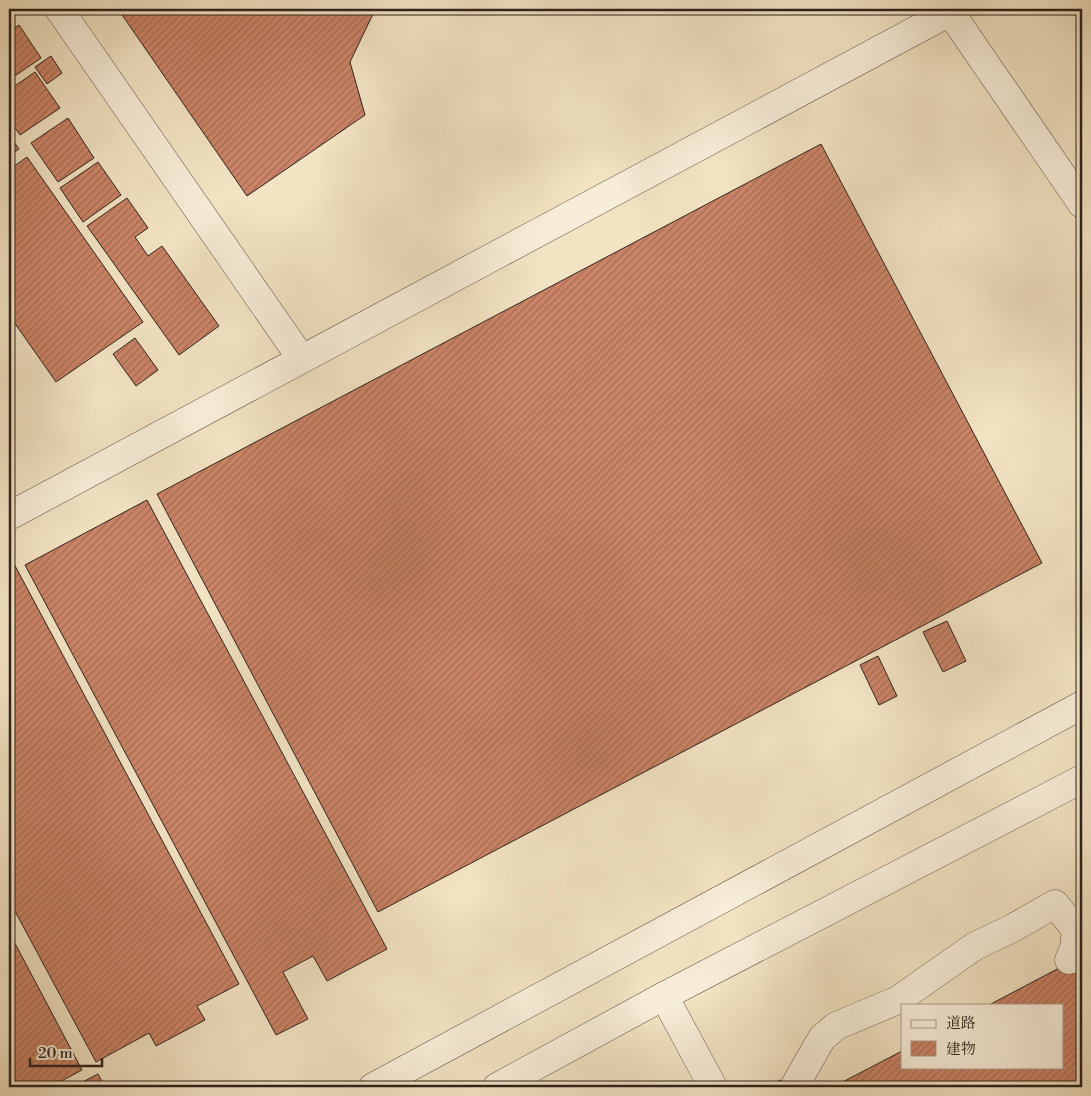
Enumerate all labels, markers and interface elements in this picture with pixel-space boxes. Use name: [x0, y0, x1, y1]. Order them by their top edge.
legend: [901, 1004, 1064, 1068]
text: 道路: [946, 1014, 976, 1033]
scale bar: [30, 1036, 102, 1068]
text: 建物: [946, 1040, 976, 1059]
text: 20 m: [38, 1044, 73, 1063]

